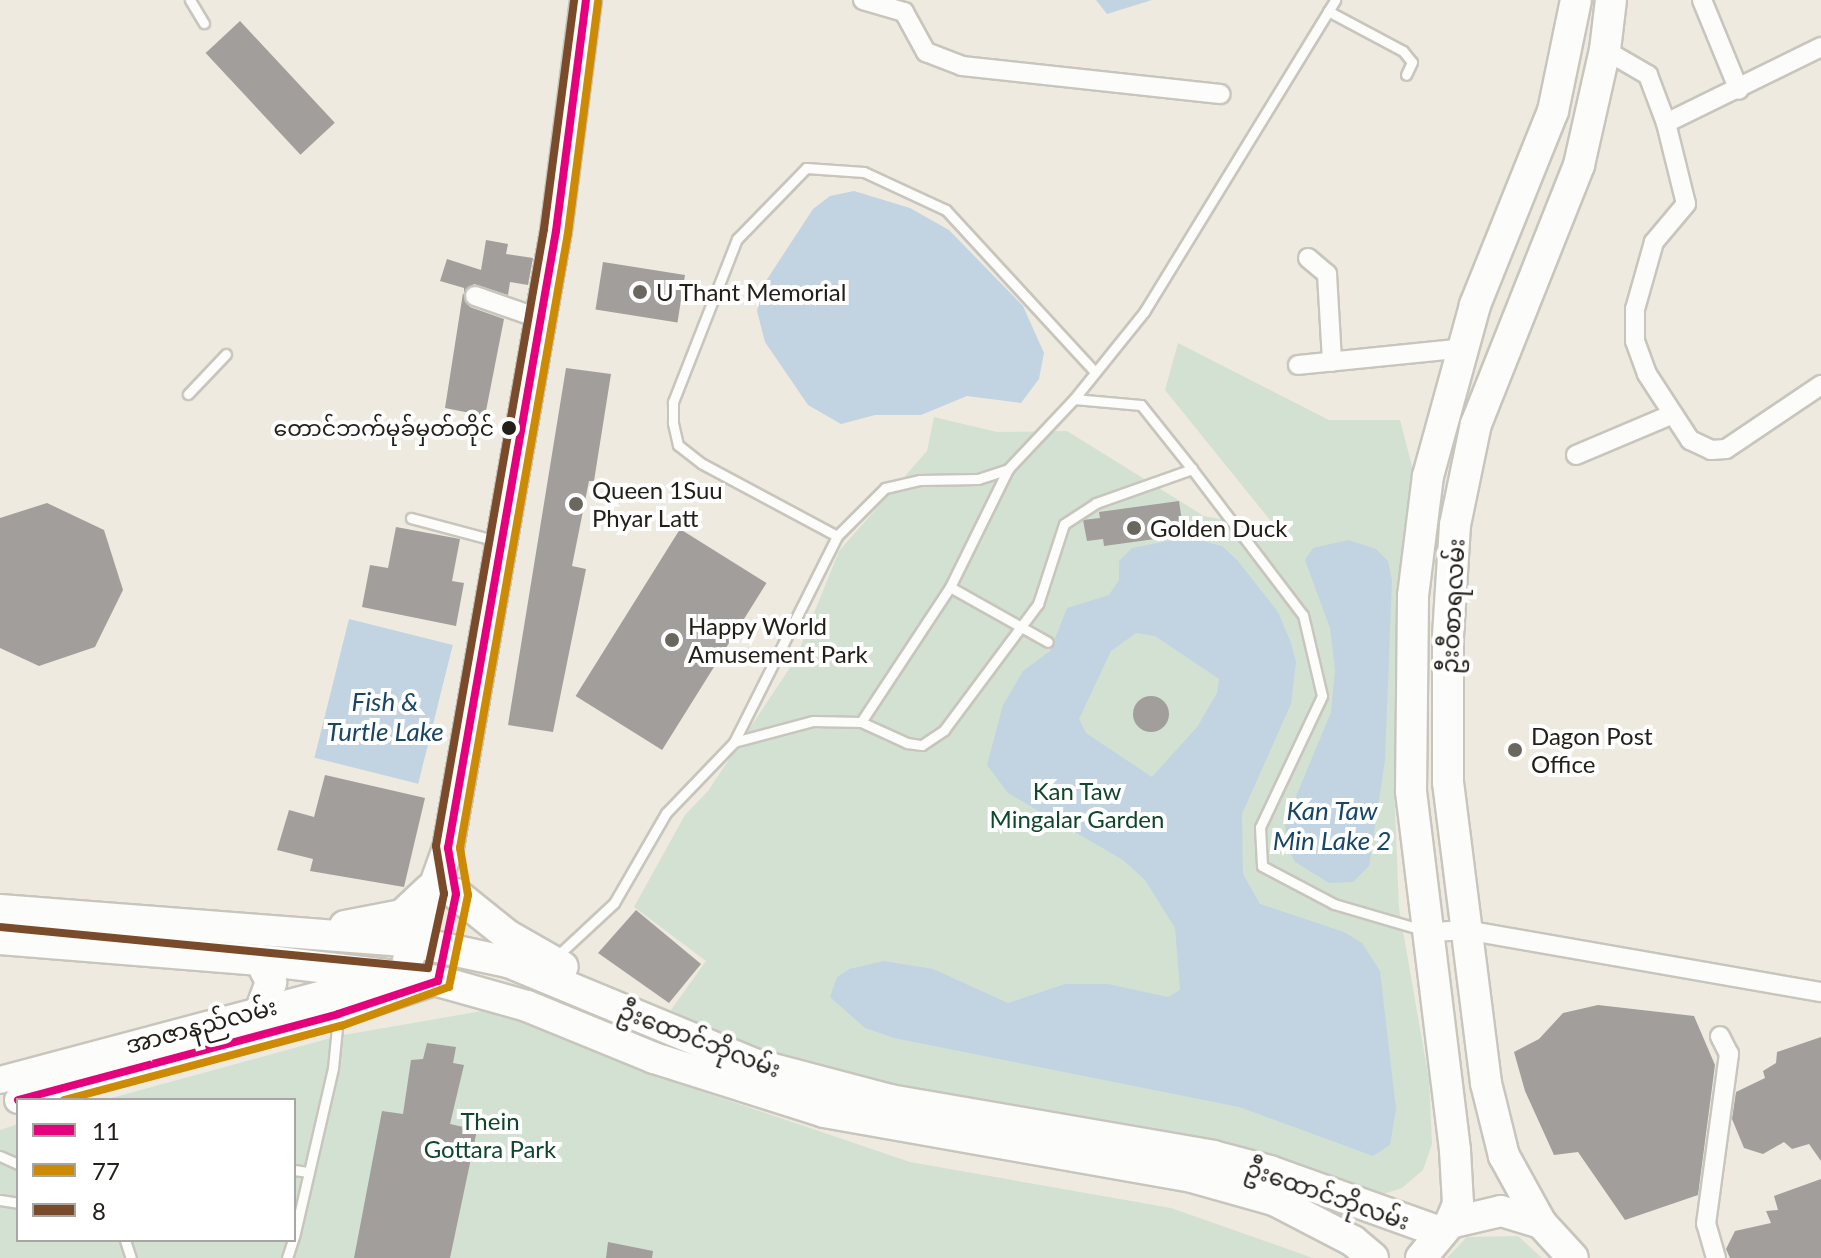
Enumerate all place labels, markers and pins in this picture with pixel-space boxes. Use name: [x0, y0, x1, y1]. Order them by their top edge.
place label: U Thant Memorial: [656, 278, 847, 306]
marker: U Thant Memorial: [631, 283, 649, 301]
place label: တောင်ဘက်မုခ်မှတ်တိုင်: [274, 415, 494, 441]
marker: တောင်ဘက်မုခ်မှတ်တိုင်: [501, 420, 517, 436]
place label: Queen 1Suu Phyar Latt: [592, 476, 723, 532]
marker: Queen 1Suu Phyar Latt: [567, 495, 585, 513]
place label: Golden Duck: [1150, 514, 1287, 542]
marker: Golden Duck: [1125, 519, 1143, 537]
place label: Happy World Amusement Park: [688, 612, 868, 668]
marker: Happy World Amusement Park: [663, 631, 681, 649]
place label: Dagon Post Office: [1531, 722, 1653, 778]
marker: Dagon Post Office: [1506, 741, 1524, 759]

